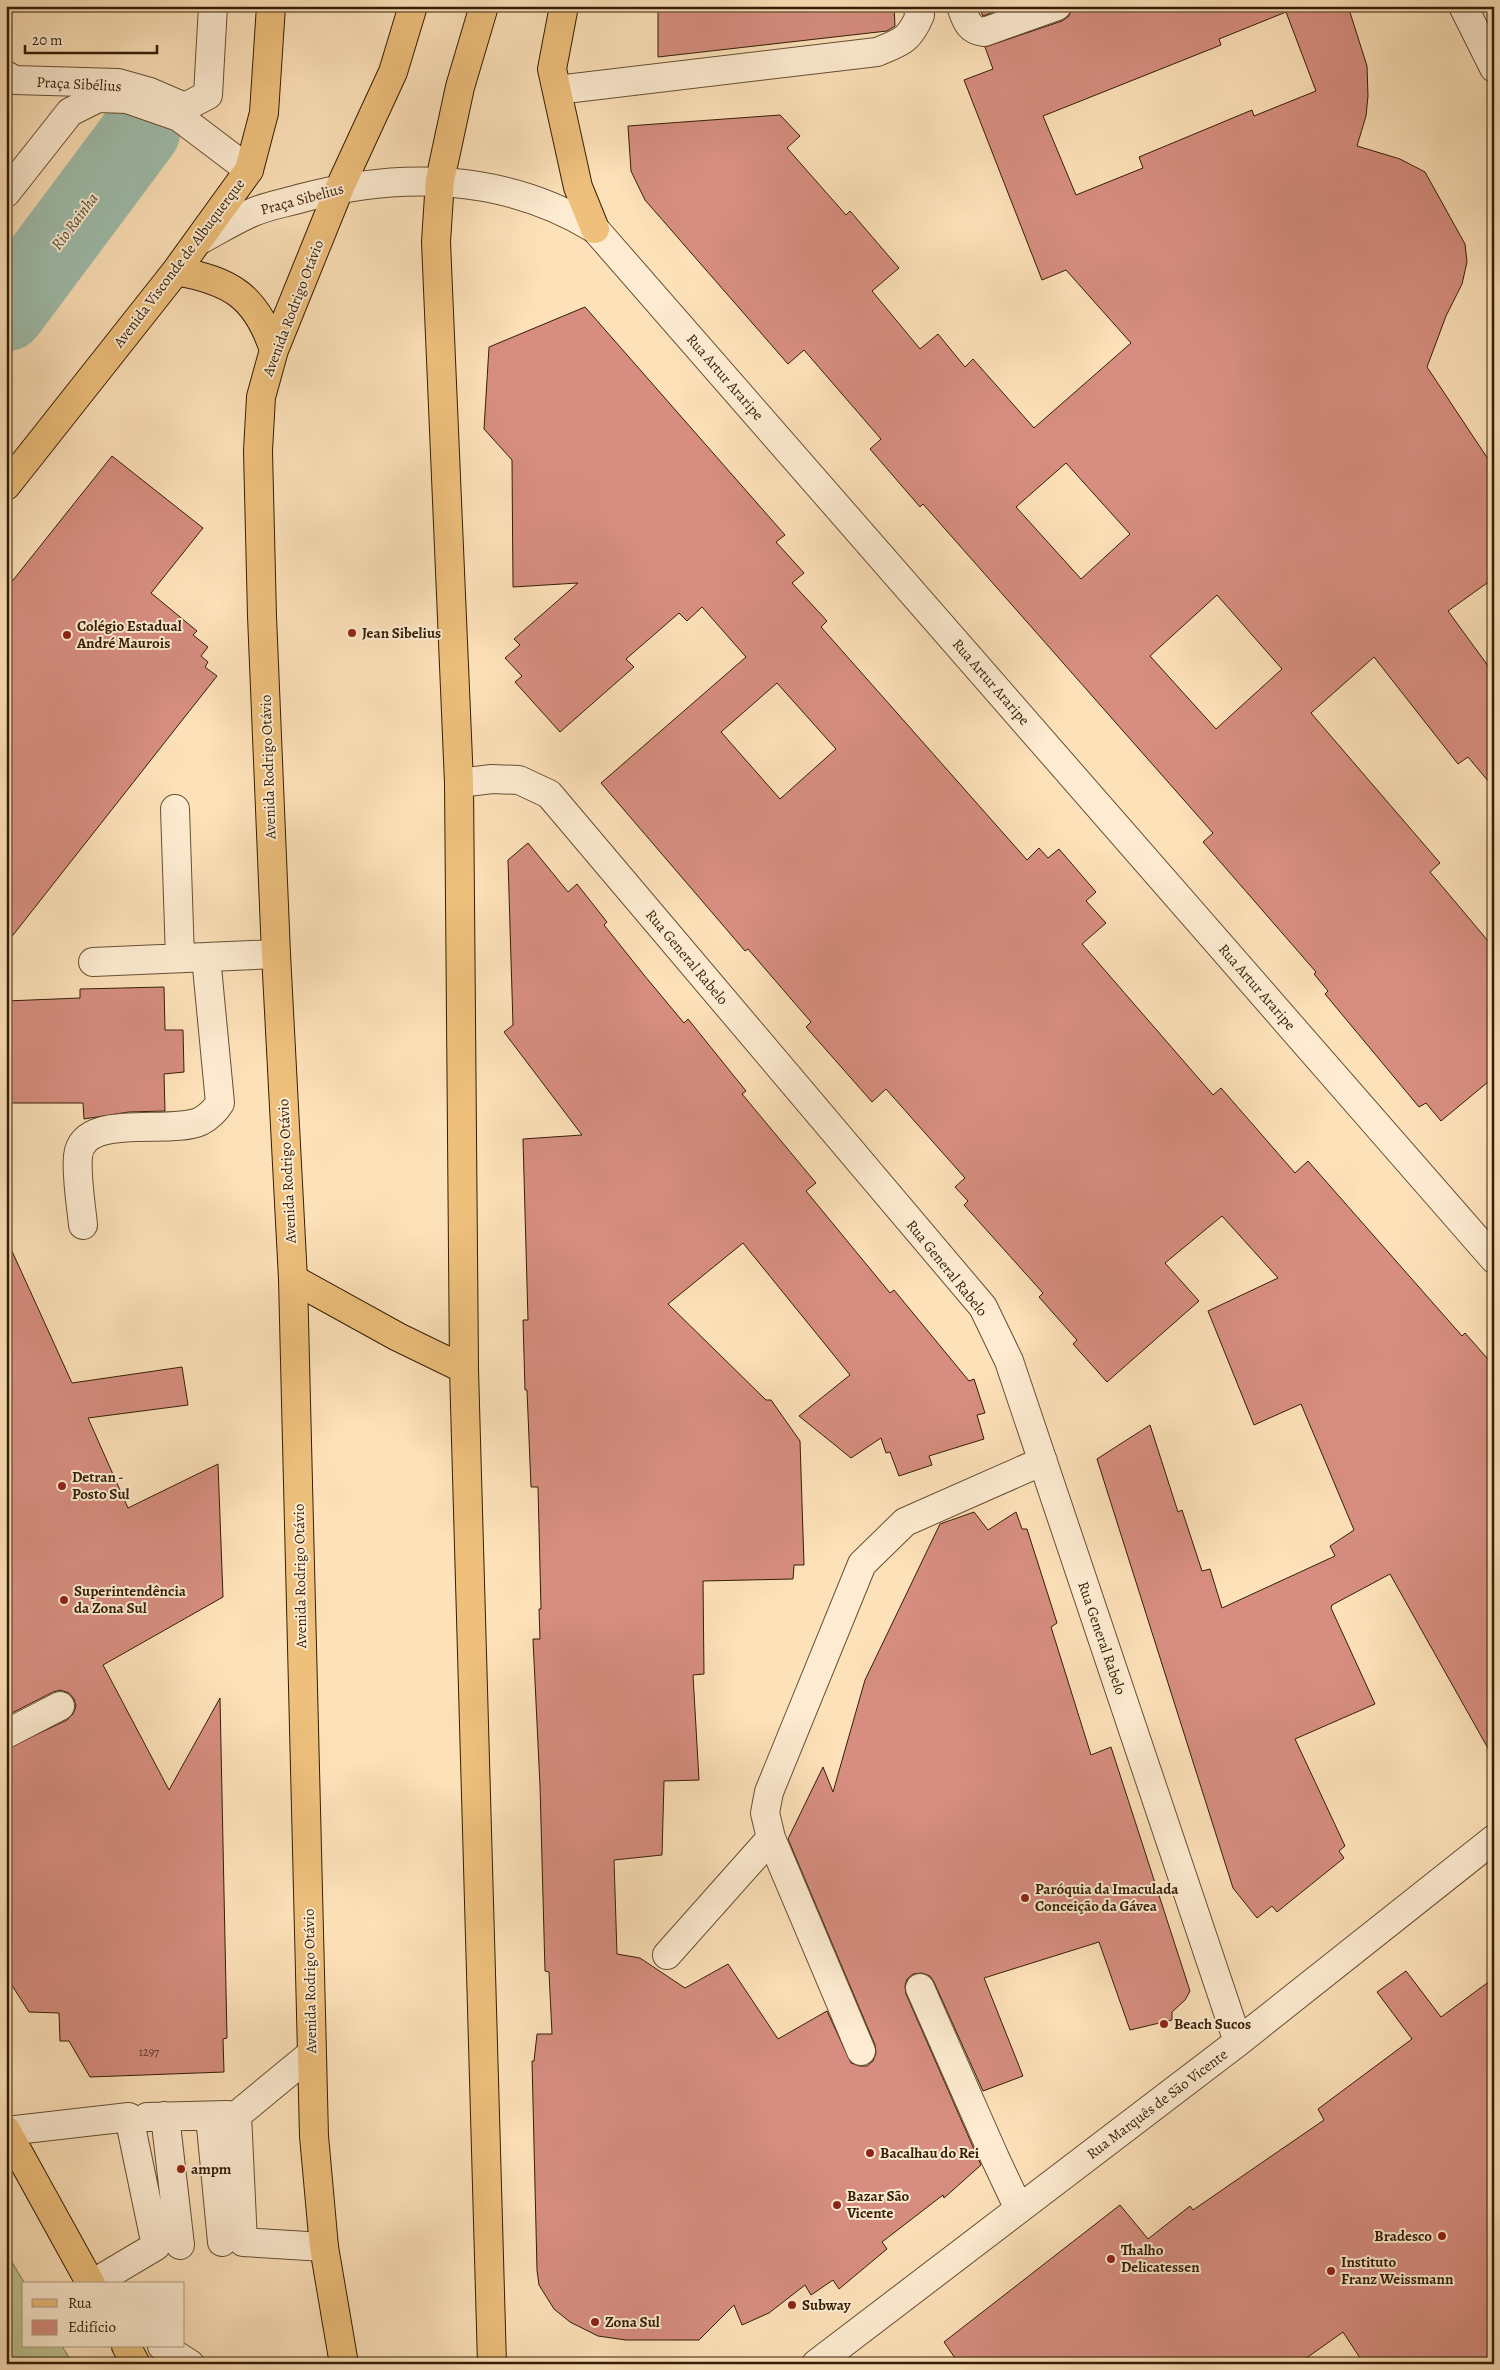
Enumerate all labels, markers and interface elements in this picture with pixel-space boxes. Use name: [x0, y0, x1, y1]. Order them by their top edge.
scale bar: [25, 22, 158, 54]
text: 20 m: [32, 30, 63, 50]
street label: Praça Sibélius: [36, 72, 122, 96]
street label: Avenida Visconde de Albuquerque: [108, 174, 249, 352]
street label: Praça Sibelius: [258, 178, 346, 220]
water label: Rio Rainha: [46, 188, 104, 255]
street label: Avenida Rodrigo Otávio: [257, 237, 328, 380]
street label: Rua Artur Araripe: [682, 330, 768, 425]
place label: Colégio Estadual André Maurois: [76, 616, 182, 653]
place label: Jean Sibelius: [362, 623, 441, 643]
marker: Jean Sibelius: [346, 627, 358, 639]
marker: Colégio Estadual André Maurois: [61, 629, 73, 641]
street label: Rua Artur Araripe: [948, 635, 1034, 730]
street label: Avenida Rodrigo Otávio: [255, 694, 281, 841]
street label: Rua General Rabelo: [641, 905, 733, 1009]
street label: Rua Artur Araripe: [1214, 940, 1300, 1035]
street label: Avenida Rodrigo Otávio: [273, 1098, 301, 1245]
street label: Rua General Rabelo: [902, 1216, 992, 1320]
place label: Detran - Posto Sul: [72, 1467, 130, 1504]
marker: Detran - Posto Sul: [56, 1480, 68, 1492]
street label: Avenida Rodrigo Otávio: [289, 1504, 311, 1649]
street label: Rua General Rabelo: [1073, 1579, 1131, 1697]
place label: Superintendência da Zona Sul: [74, 1581, 187, 1618]
marker: Superintendência da Zona Sul: [58, 1594, 70, 1606]
place label: Paróquia da Imaculada Conceição da Gávea: [1035, 1879, 1179, 1916]
marker: Paróquia da Imaculada Conceição da Gávea: [1019, 1892, 1031, 1904]
street label: Avenida Rodrigo Otávio: [299, 1909, 321, 2054]
place label: Beach Sucos: [1174, 2014, 1251, 2034]
marker: Beach Sucos: [1158, 2018, 1170, 2030]
house number: 1297: [139, 2044, 160, 2060]
street label: Rua Marquês de São Vicente: [1082, 2044, 1232, 2164]
place label: Bacalhau do Rei: [880, 2143, 980, 2163]
marker: Bacalhau do Rei: [864, 2147, 876, 2159]
place label: ampm: [191, 2159, 232, 2179]
marker: ampm: [175, 2163, 187, 2175]
place label: Bazar São Vicente: [846, 2186, 910, 2223]
marker: Bazar São Vicente: [831, 2199, 843, 2211]
place label: Bradesco: [1374, 2226, 1432, 2246]
marker: Bradesco: [1436, 2230, 1448, 2242]
place label: Thalho Delicatessen: [1121, 2240, 1200, 2277]
place label: Instituto Franz Weissmann: [1341, 2252, 1454, 2289]
marker: Thalho Delicatessen: [1105, 2253, 1117, 2265]
marker: Instituto Franz Weissmann: [1325, 2265, 1337, 2277]
legend: [22, 2282, 185, 2348]
text: Rua: [68, 2293, 92, 2313]
place label: Subway: [802, 2295, 852, 2315]
marker: Subway: [786, 2299, 798, 2311]
place label: Zona Sul: [605, 2312, 660, 2332]
marker: Zona Sul: [589, 2316, 601, 2328]
text: Edifício: [68, 2317, 116, 2337]

